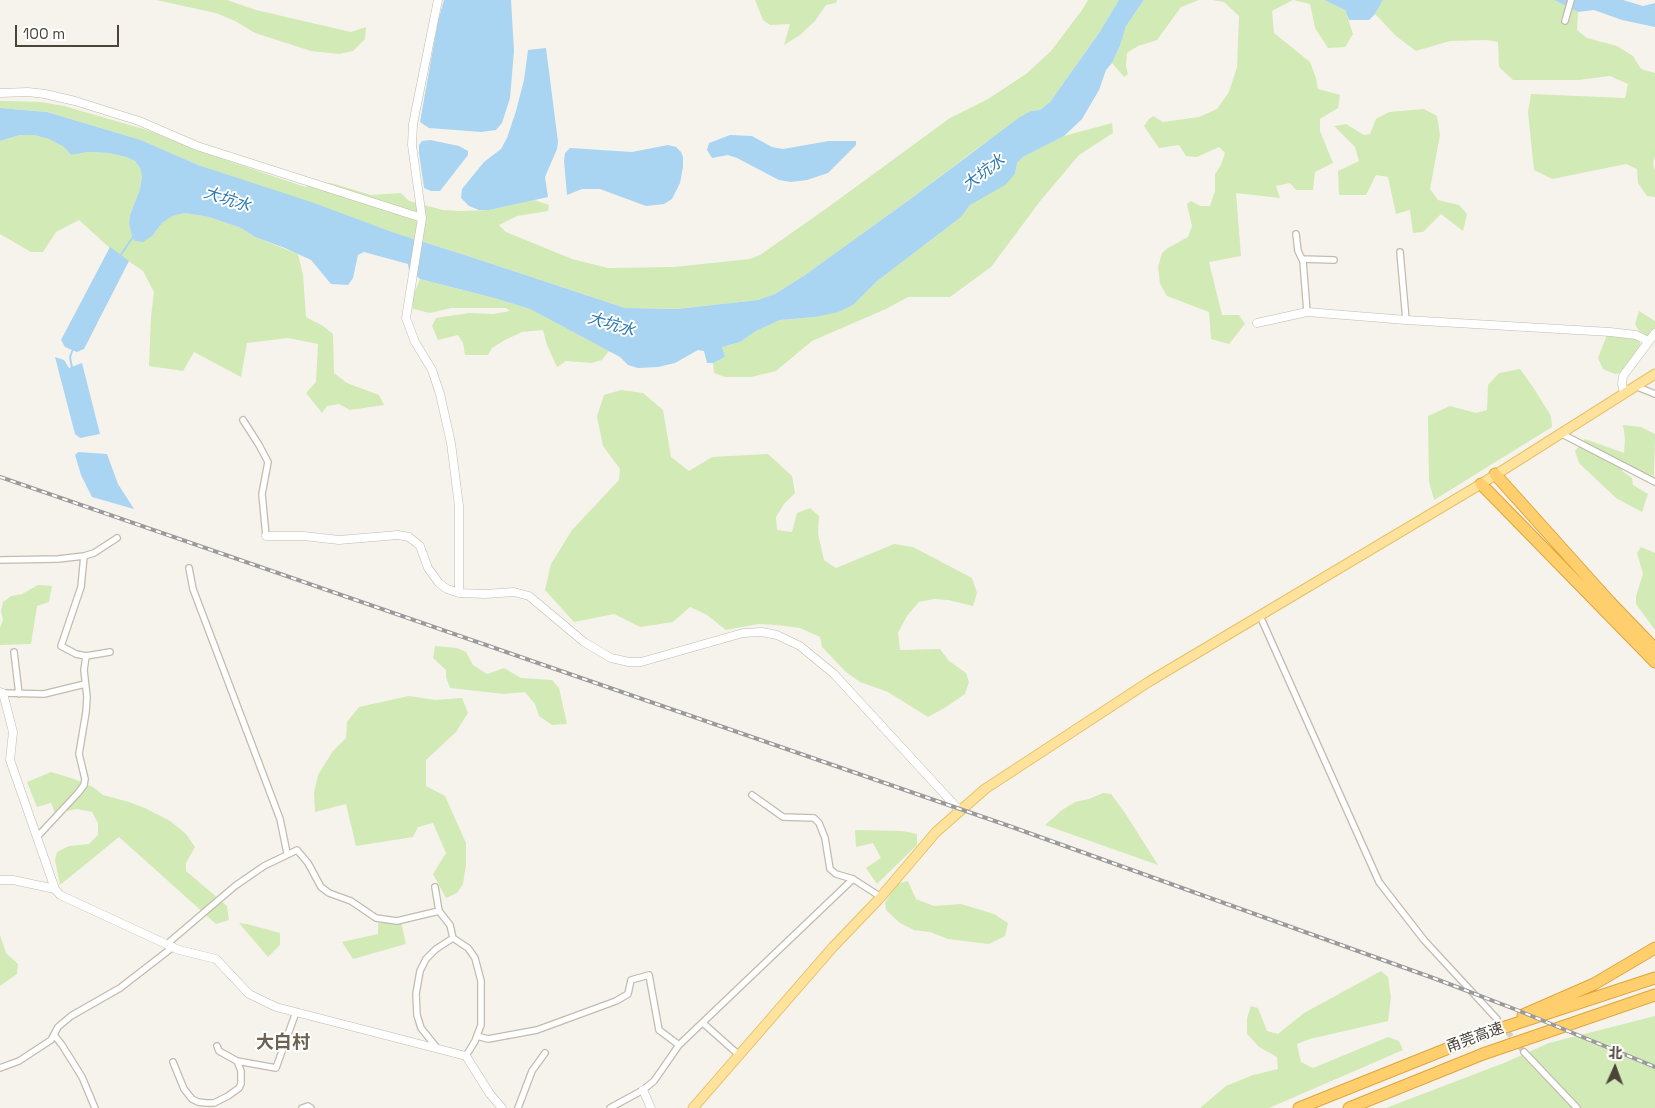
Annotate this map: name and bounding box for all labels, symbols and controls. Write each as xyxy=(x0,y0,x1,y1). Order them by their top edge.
scale bar xyxy=(18,15,121,47)
text: 100 m xyxy=(23,24,65,43)
water label: 大坑水 xyxy=(959,151,1009,195)
water label: 大坑水 xyxy=(201,183,253,217)
water label: 大坑水 xyxy=(585,309,637,341)
street label: 甬莞高速 xyxy=(1444,1019,1506,1057)
district label: 大白村 xyxy=(256,1032,310,1054)
north arrow xyxy=(1590,1043,1640,1093)
text: 北 xyxy=(1608,1044,1623,1062)

